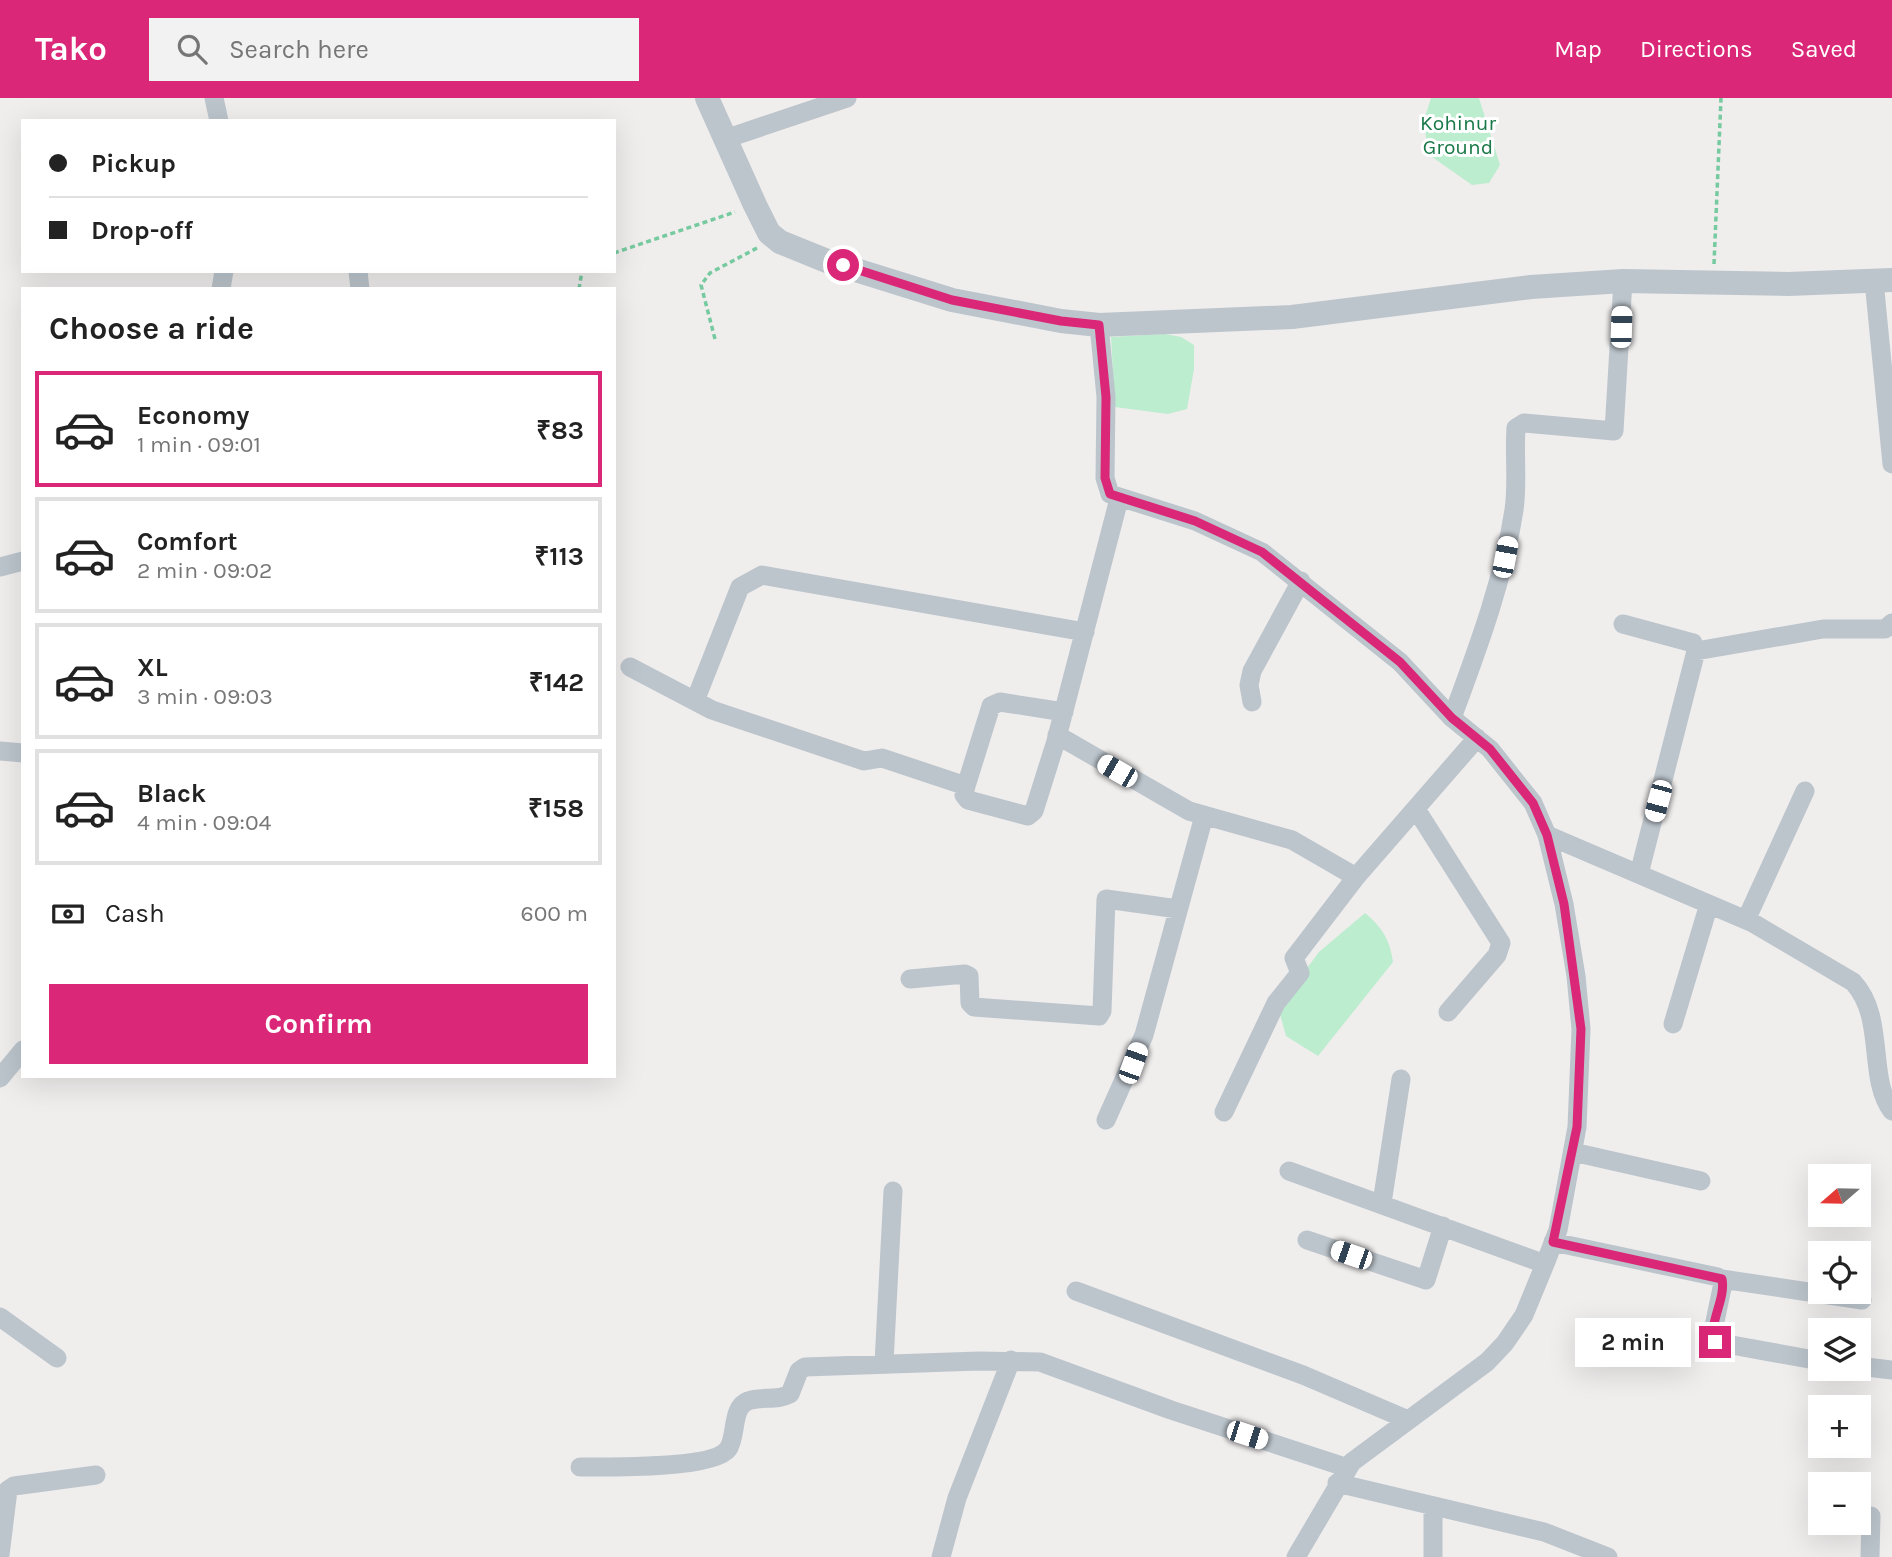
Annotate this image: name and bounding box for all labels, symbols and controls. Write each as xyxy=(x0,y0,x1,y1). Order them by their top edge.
search box xyxy=(149,18,639,81)
text: Tako xyxy=(35,30,107,68)
icon: search xyxy=(173,30,211,68)
text: Search here xyxy=(229,34,369,65)
text: Map xyxy=(1554,35,1602,63)
text: Directions xyxy=(1640,35,1753,63)
text: Saved xyxy=(1791,35,1857,63)
park label: Kohinur Ground xyxy=(1420,111,1496,159)
text: Pickup xyxy=(91,148,176,179)
text: Drop-off xyxy=(91,215,193,246)
route start xyxy=(827,249,859,281)
car xyxy=(1610,306,1633,348)
text: Choose a ride xyxy=(49,310,254,347)
icon: car xyxy=(53,398,116,461)
text: Economy xyxy=(137,400,249,431)
text: ₹83 xyxy=(536,415,584,446)
text: 1 min · 09:01 xyxy=(137,431,261,458)
icon: car xyxy=(53,524,116,587)
text: Comfort xyxy=(137,526,238,557)
car xyxy=(1491,534,1520,580)
text: ₹113 xyxy=(534,541,584,572)
text: 2 min · 09:02 xyxy=(137,557,272,584)
icon: car xyxy=(53,650,116,713)
text: XL xyxy=(137,652,168,683)
text: ₹142 xyxy=(529,667,584,698)
text: 3 min · 09:03 xyxy=(137,683,273,710)
car xyxy=(1094,751,1141,791)
icon: car xyxy=(53,776,116,839)
text: Black xyxy=(137,778,206,809)
car xyxy=(1643,778,1674,824)
text: ₹158 xyxy=(528,793,584,824)
text: 4 min · 09:04 xyxy=(137,809,271,836)
icon: cash xyxy=(49,895,87,933)
text: Cash xyxy=(105,898,165,929)
text: 600 m xyxy=(521,900,588,927)
button: Confirm xyxy=(49,984,588,1064)
car xyxy=(1116,1040,1151,1086)
north arrow xyxy=(1808,1164,1871,1227)
map controls xyxy=(1808,1164,1871,1535)
car xyxy=(1328,1238,1375,1272)
button: locate xyxy=(1808,1241,1871,1304)
callout: 2 min xyxy=(1575,1318,1690,1366)
button: layers xyxy=(1808,1318,1871,1381)
route end xyxy=(1699,1326,1731,1358)
text: 2 min xyxy=(1601,1329,1665,1356)
button: + xyxy=(1808,1395,1871,1458)
car xyxy=(1224,1419,1271,1451)
button: − xyxy=(1808,1472,1871,1535)

